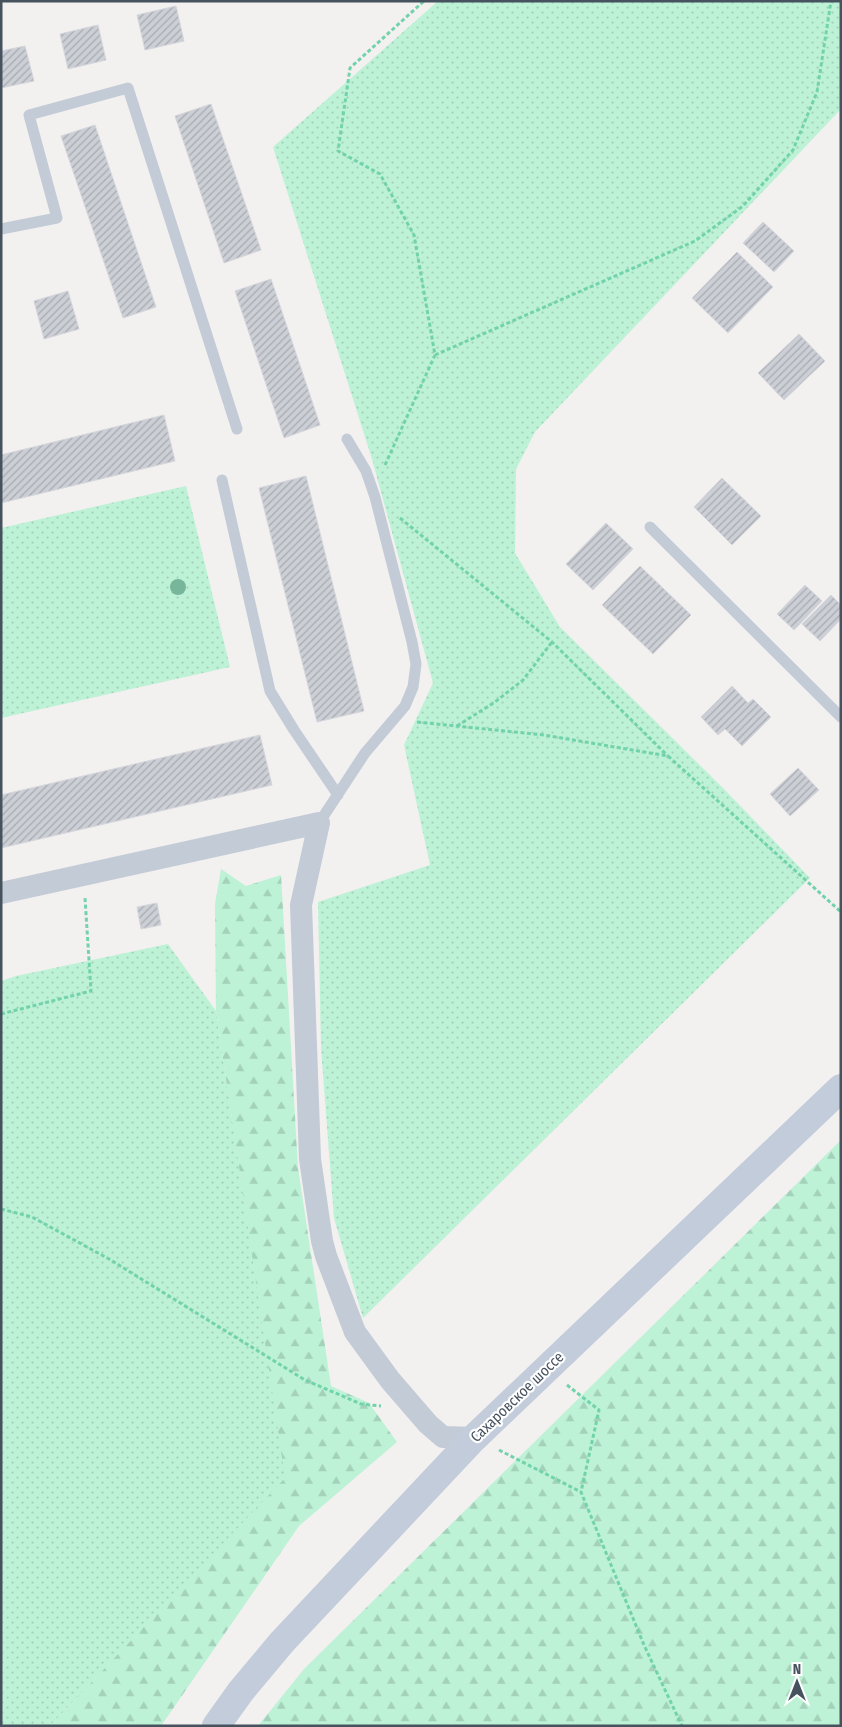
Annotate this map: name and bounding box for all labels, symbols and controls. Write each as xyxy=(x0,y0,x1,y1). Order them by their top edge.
street label: Сахаровское шоссе xyxy=(467,1348,567,1446)
north arrow xyxy=(772,1657,822,1707)
text: N xyxy=(793,1661,801,1678)

